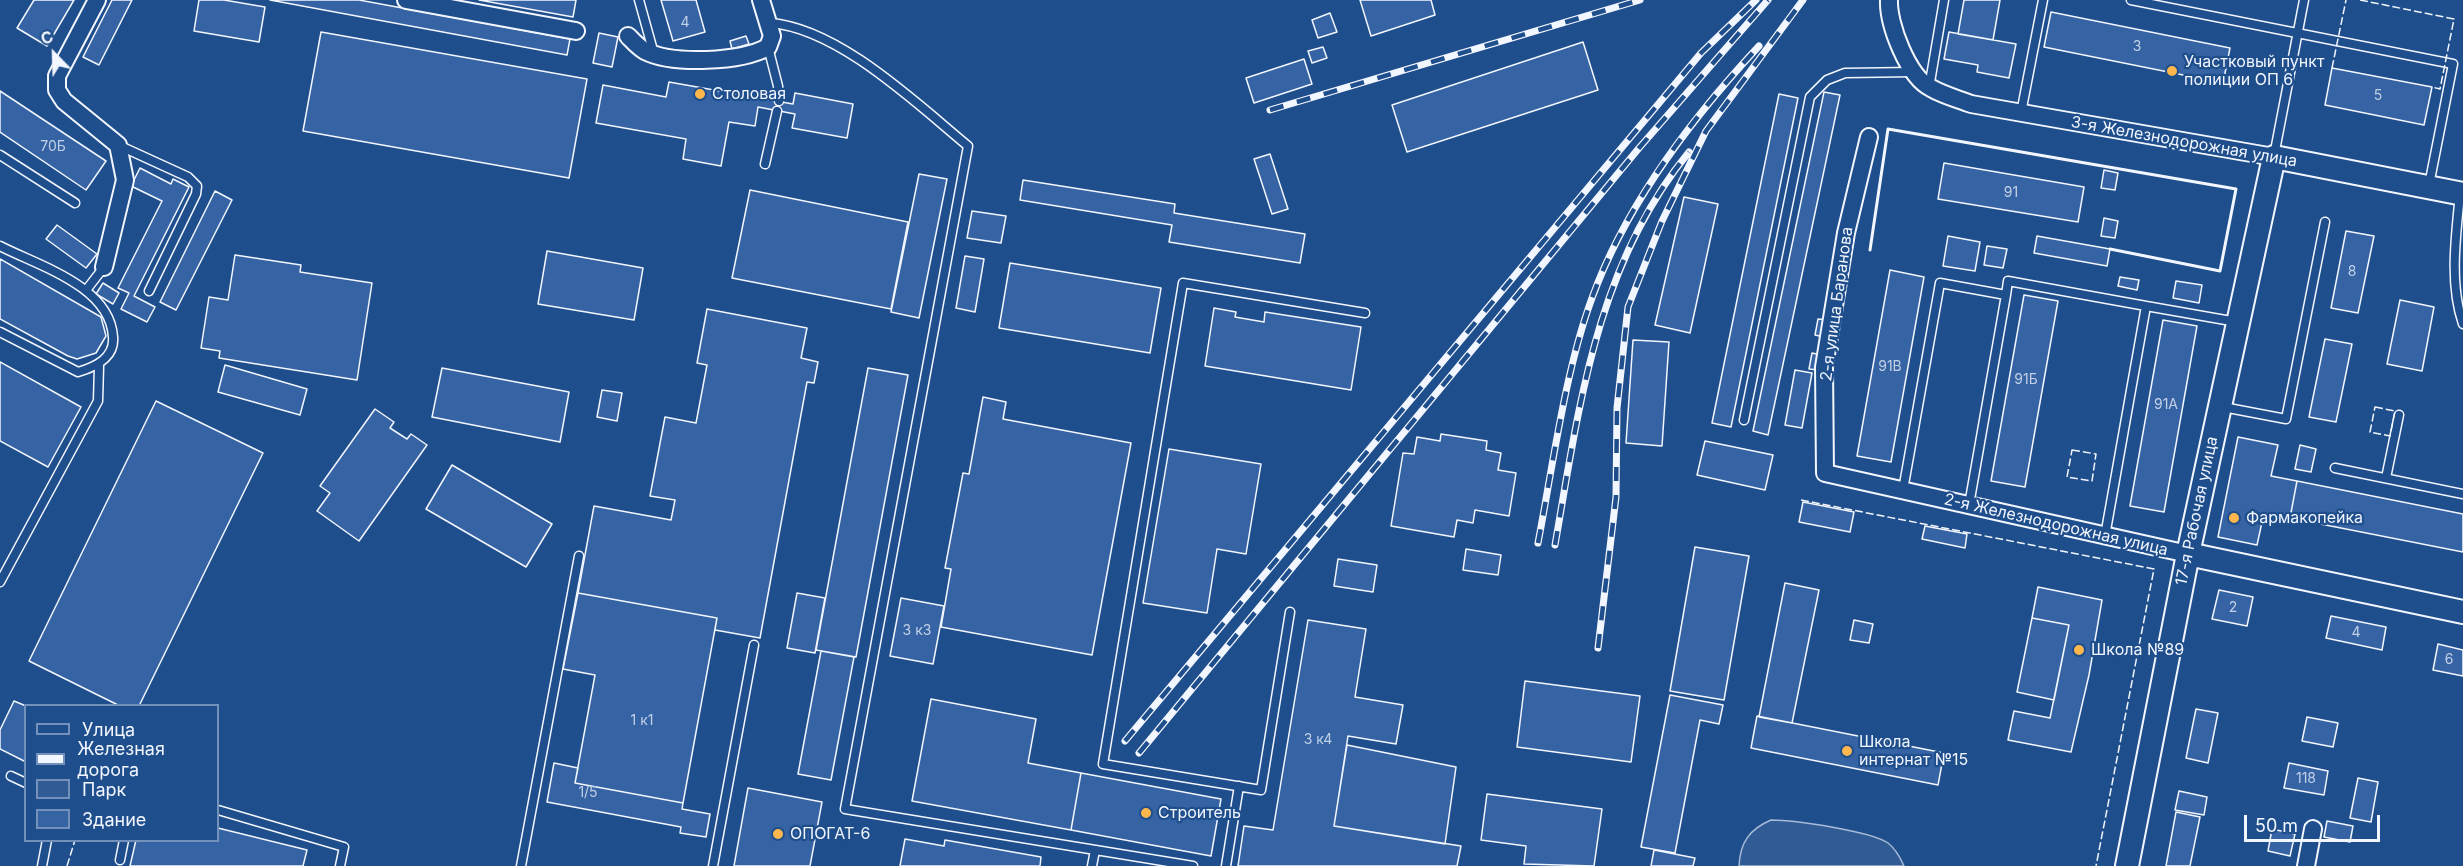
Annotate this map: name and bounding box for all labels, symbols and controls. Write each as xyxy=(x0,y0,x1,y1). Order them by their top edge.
house number: 4 xyxy=(680,15,690,31)
north arrow xyxy=(24,24,84,84)
text: С xyxy=(38,26,56,49)
house number: 3 xyxy=(2133,39,2141,55)
place label: Участковый пункт полиции ОП 6 xyxy=(2184,52,2324,90)
marker: Участковый пункт полиции ОП 6 xyxy=(2165,64,2179,78)
place label: Столовая xyxy=(712,84,786,104)
marker: Столовая xyxy=(693,87,707,101)
house number: 5 xyxy=(2374,88,2382,104)
street label: 3-я Железнодорожная улица xyxy=(2069,113,2299,171)
house number: 70Б xyxy=(40,139,66,155)
house number: 91 xyxy=(2004,185,2018,201)
street label: 2-я улица Баранова xyxy=(1817,226,1857,382)
house number: 8 xyxy=(2348,264,2356,280)
house number: 91В xyxy=(1878,359,1902,375)
house number: 91Б xyxy=(2014,372,2038,388)
house number: 91А xyxy=(2154,397,2178,413)
street label: 17-я Рабочая улица xyxy=(2172,435,2222,587)
street label: 2-я Железнодорожная улица xyxy=(1942,490,2170,560)
place label: Фармакопейка xyxy=(2246,508,2363,528)
marker: Фармакопейка xyxy=(2227,511,2241,525)
house number: 2 xyxy=(2229,600,2237,616)
house number: 3 к3 xyxy=(903,623,931,639)
house number: 4 xyxy=(2351,625,2361,641)
place label: Школа №89 xyxy=(2091,640,2184,660)
marker: Школа №89 xyxy=(2072,643,2086,657)
house number: 6 xyxy=(2445,652,2453,668)
legend xyxy=(24,704,219,842)
house number: 1 к1 xyxy=(631,713,653,729)
text: Улица xyxy=(82,719,135,740)
house number: 3 к4 xyxy=(1304,732,1332,748)
place label: Школа интернат №15 xyxy=(1859,732,1968,770)
text: Железная дорога xyxy=(77,738,165,780)
marker: Школа интернат №15 xyxy=(1840,744,1854,758)
house number: 118 xyxy=(2296,771,2316,787)
text: Парк xyxy=(82,779,126,800)
house number: 1/5 xyxy=(578,785,598,801)
place label: Строитель xyxy=(1158,803,1241,823)
scale bar xyxy=(2247,803,2384,841)
marker: Строитель xyxy=(1139,806,1153,820)
text: Здание xyxy=(82,809,146,830)
text: 50 m xyxy=(2255,815,2298,836)
place label: ОПОГАТ-6 xyxy=(790,824,870,844)
marker: ОПОГАТ-6 xyxy=(771,827,785,841)

